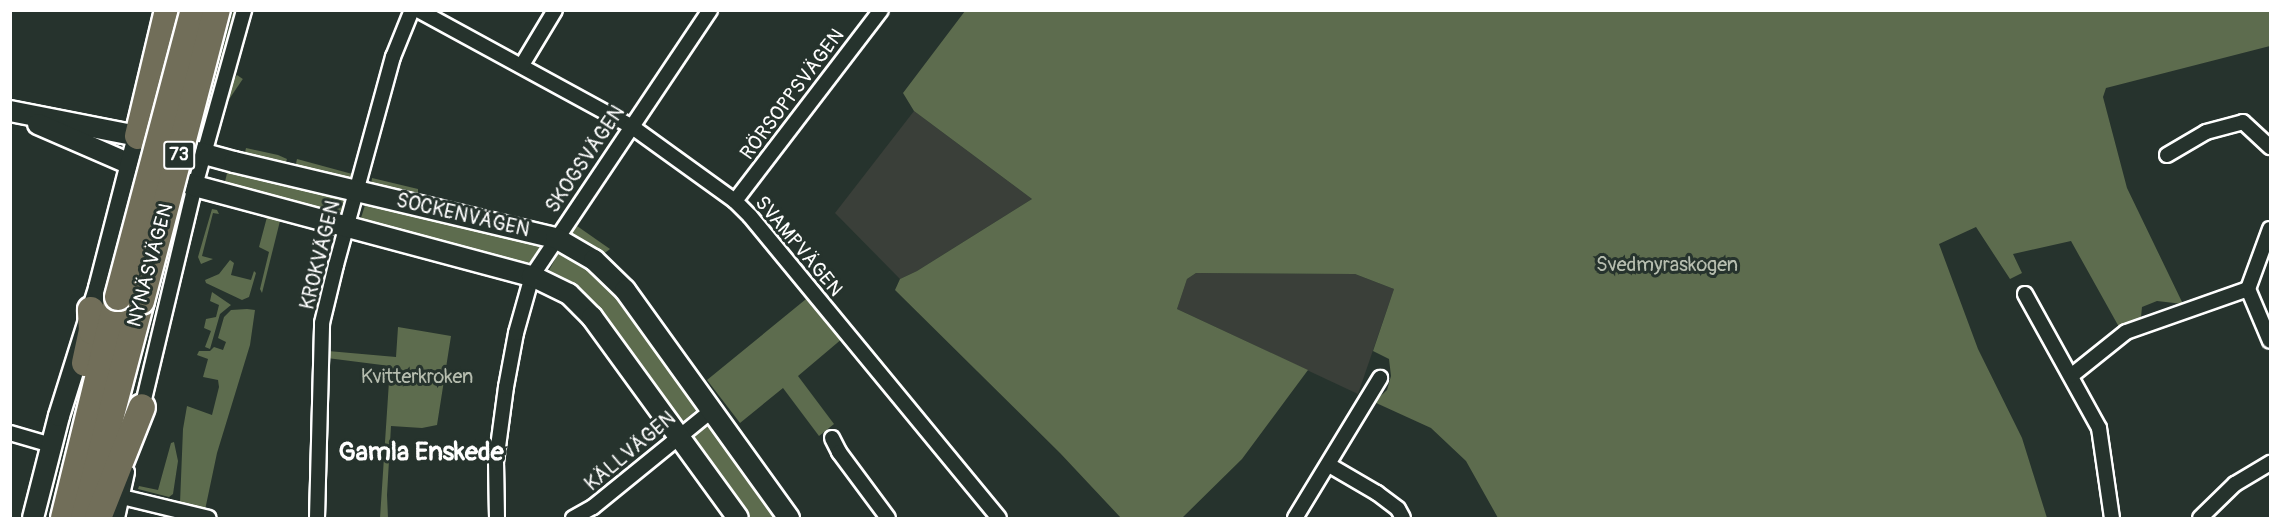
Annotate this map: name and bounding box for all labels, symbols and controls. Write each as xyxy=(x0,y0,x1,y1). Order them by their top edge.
street label: RÖRSOPPSVÄGEN xyxy=(735,24,849,164)
street label: SKOGSVÄGEN xyxy=(540,101,630,217)
road number: 73 xyxy=(162,140,195,170)
street label: SOCKENVÄGEN xyxy=(394,188,532,242)
street label: SVAMPVÄGEN xyxy=(750,191,848,301)
street label: KROKVÄGEN xyxy=(295,198,345,312)
street label: NYNÄSVÄGEN xyxy=(122,201,178,329)
park label: Svedmyraskogen xyxy=(1596,252,1738,276)
park label: Kvitterkroken xyxy=(361,364,473,388)
street label: KÄLLVÄGEN xyxy=(580,406,680,496)
district label: Gamla Enskede xyxy=(338,437,504,469)

